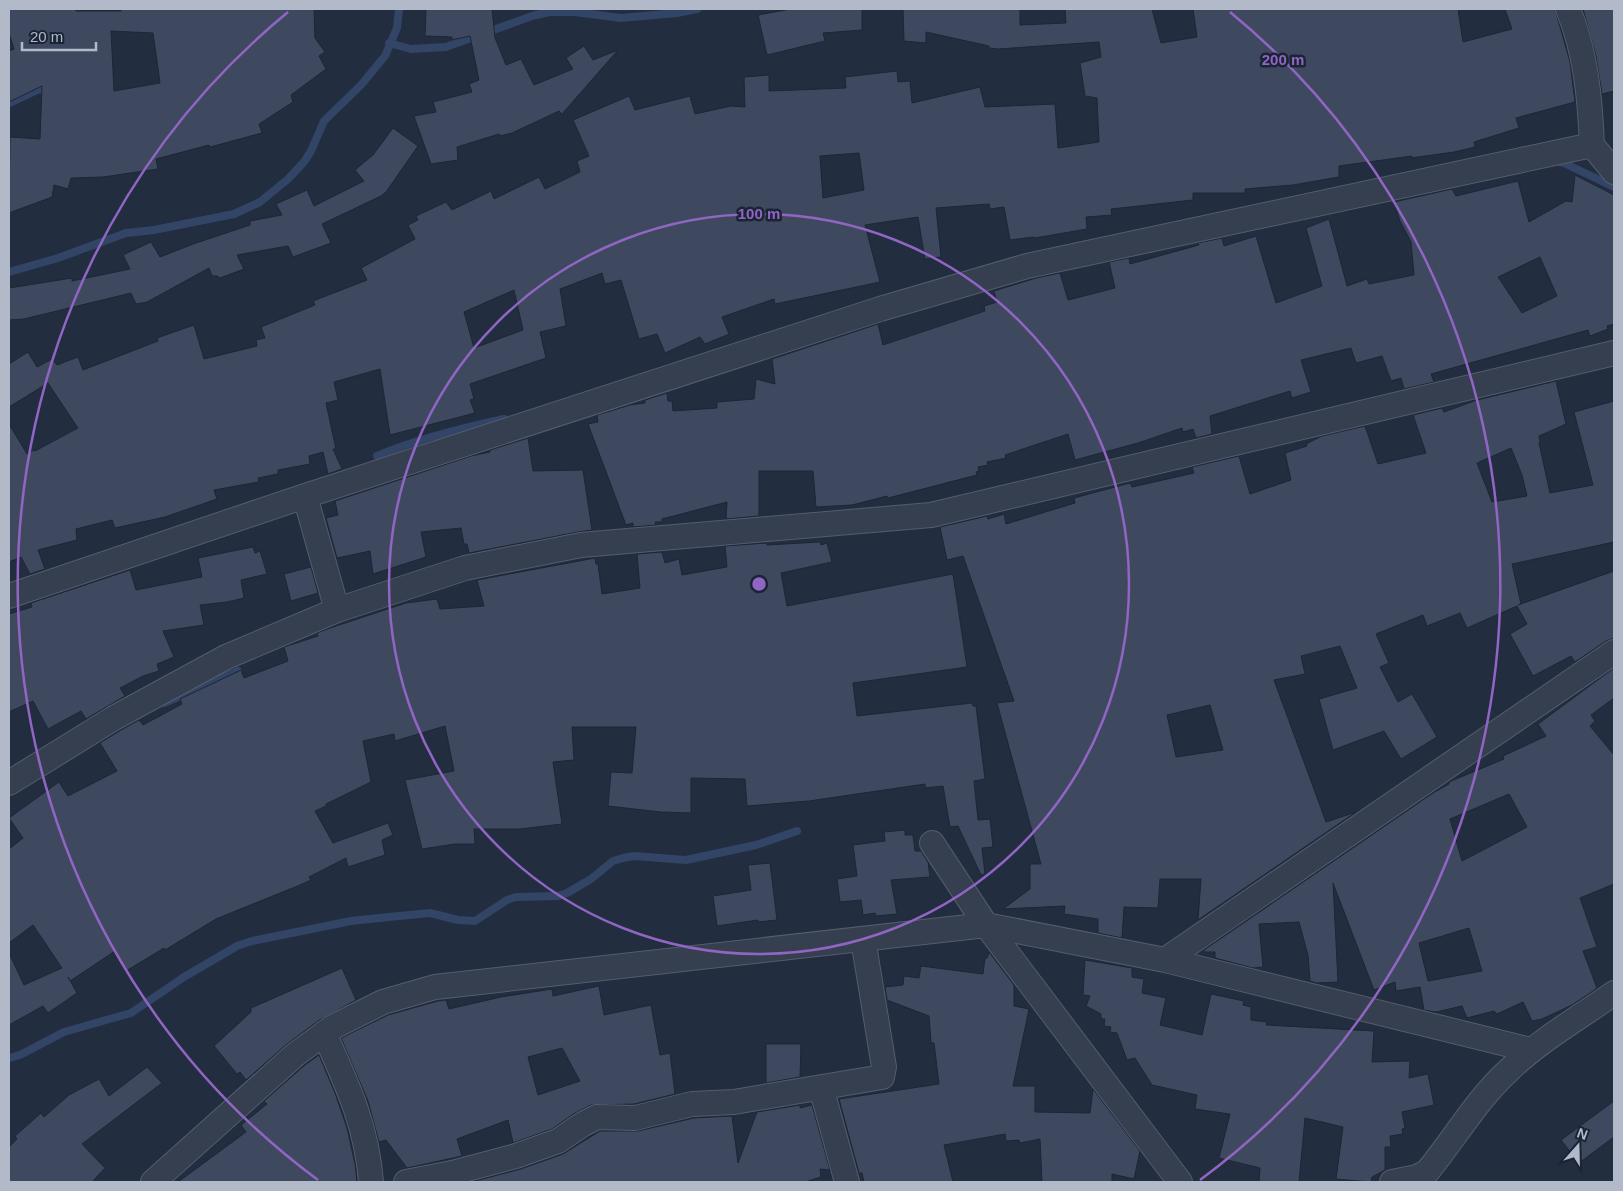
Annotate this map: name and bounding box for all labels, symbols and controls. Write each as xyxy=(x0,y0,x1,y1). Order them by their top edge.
scale bar xyxy=(22,20,96,52)
text: 20 m xyxy=(30,28,63,45)
text: 200 m xyxy=(1262,51,1304,68)
text: 100 m xyxy=(738,205,780,222)
centre of rings xyxy=(750,575,768,593)
north arrow xyxy=(1553,1121,1603,1171)
text: N xyxy=(1575,1125,1590,1143)

